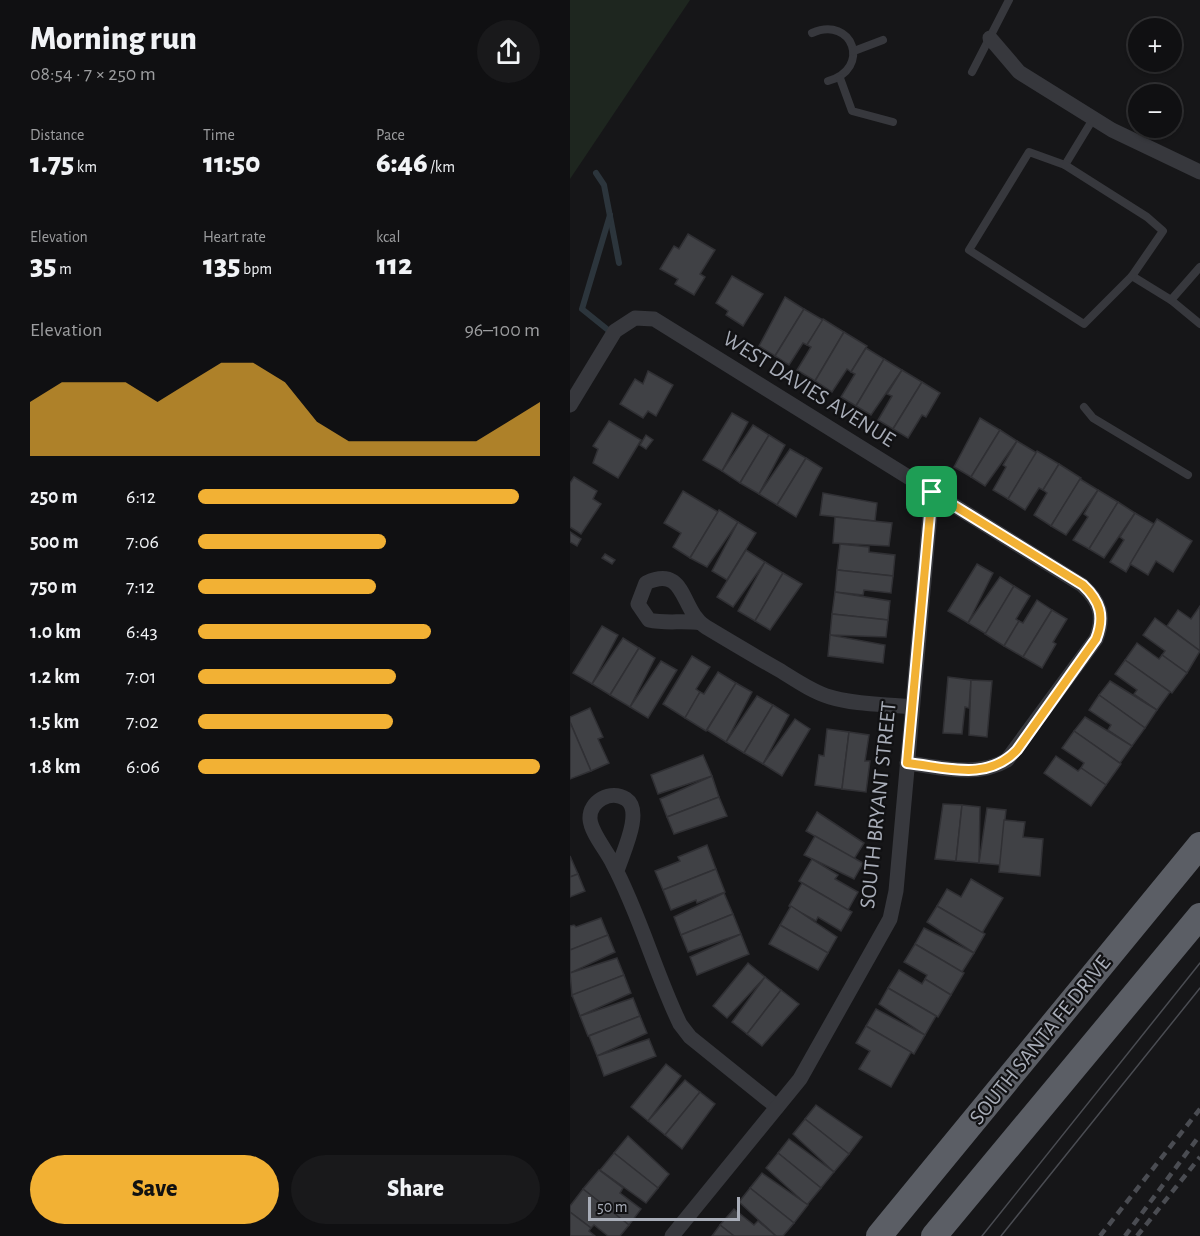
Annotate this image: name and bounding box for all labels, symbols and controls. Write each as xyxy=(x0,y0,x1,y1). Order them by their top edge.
map controls xyxy=(1128,18,1182,138)
button: + xyxy=(1128,18,1182,72)
button: share xyxy=(477,20,540,83)
text: Morning run xyxy=(30,23,197,56)
text: 08:54 · 7 × 250 m xyxy=(30,64,156,84)
button: − xyxy=(1128,84,1182,138)
text: Distance xyxy=(30,127,84,143)
text: Time xyxy=(203,127,235,143)
text: Pace xyxy=(376,127,405,143)
text: 1.75 xyxy=(30,148,74,178)
text: 11:50 xyxy=(203,148,261,178)
text: 6:46 xyxy=(376,148,428,178)
text: km xyxy=(74,159,97,175)
text: /km xyxy=(428,159,455,175)
text: Elevation xyxy=(30,229,88,245)
text: Heart rate xyxy=(203,229,266,245)
text: kcal xyxy=(376,229,400,245)
text: 35 xyxy=(30,250,56,280)
text: 135 xyxy=(203,250,240,280)
text: 112 xyxy=(376,250,412,280)
text: m xyxy=(56,261,72,277)
text: bpm xyxy=(240,261,272,277)
text: Elevation xyxy=(30,320,102,340)
text: 96–100 m xyxy=(464,320,540,340)
street label: WEST DAVIES AVENUE xyxy=(719,327,899,451)
pin xyxy=(906,466,957,517)
icon: arrive xyxy=(915,475,948,508)
text: 250 m xyxy=(30,487,78,507)
text: 6:12 xyxy=(126,487,156,507)
text: 500 m xyxy=(30,532,79,552)
text: 7:06 xyxy=(126,532,159,552)
text: 750 m xyxy=(30,577,77,597)
text: 7:12 xyxy=(126,577,155,597)
text: 1.0 km xyxy=(30,622,81,642)
text: 6:43 xyxy=(126,622,158,642)
text: 1.2 km xyxy=(30,667,80,687)
text: 7:01 xyxy=(126,667,156,687)
street label: SOUTH BRYANT STREET xyxy=(856,700,900,910)
text: 1.5 km xyxy=(30,712,79,732)
text: 7:02 xyxy=(126,712,159,732)
text: 1.8 km xyxy=(30,757,81,777)
text: 6:06 xyxy=(126,757,160,777)
street label: SOUTH SANTA FE DRIVE xyxy=(965,951,1115,1129)
button: Save xyxy=(30,1155,279,1224)
button: Share xyxy=(291,1155,540,1224)
scale bar xyxy=(588,1194,740,1222)
text: 50 m xyxy=(597,1199,628,1215)

